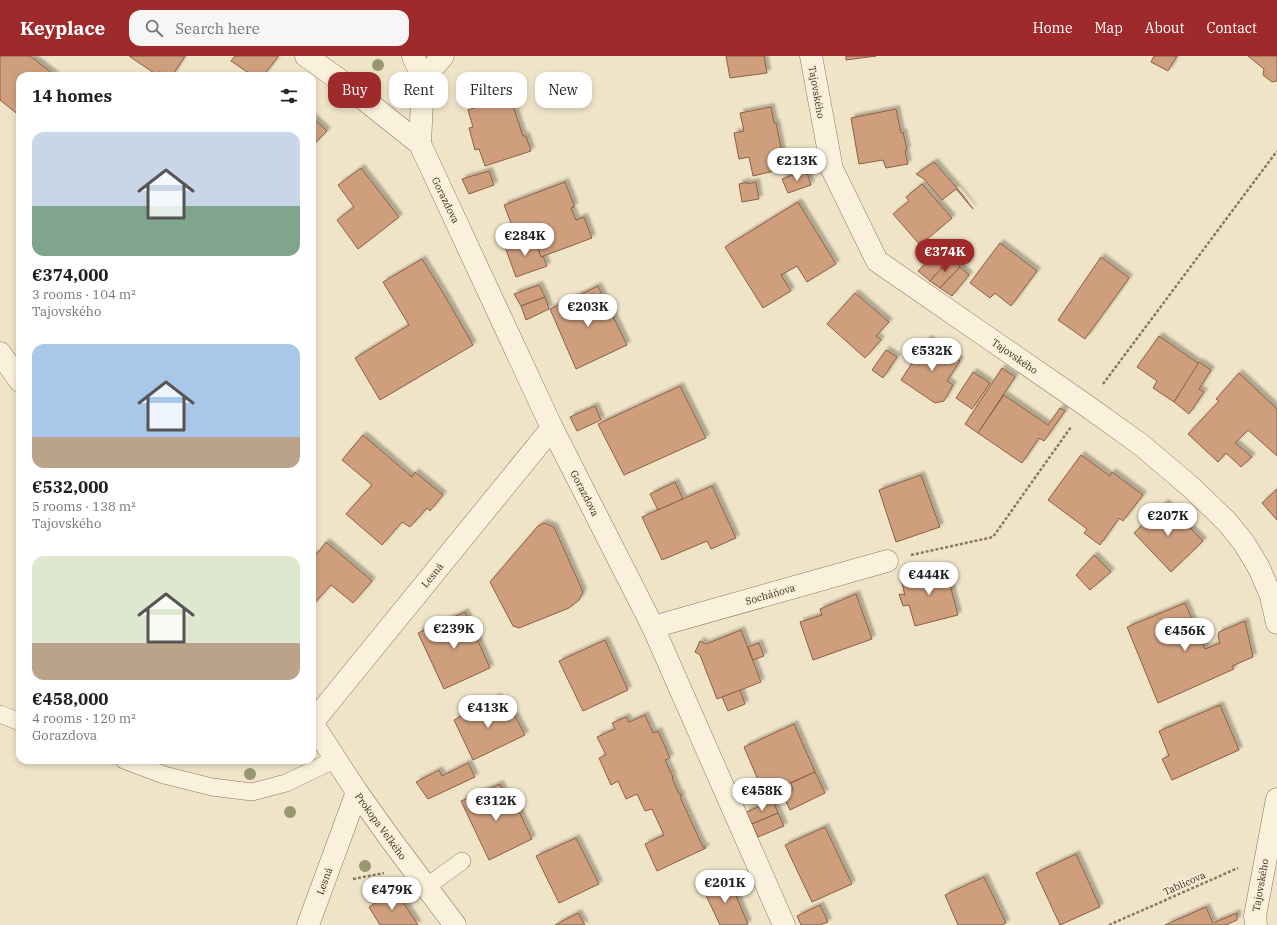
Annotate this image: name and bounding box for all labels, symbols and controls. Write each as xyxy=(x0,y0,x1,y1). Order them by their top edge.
search box xyxy=(129,10,409,46)
text: Keyplace xyxy=(20,16,105,40)
icon: search xyxy=(143,17,165,39)
text: Search here xyxy=(175,19,260,38)
text: Home xyxy=(1033,19,1072,37)
text: Map xyxy=(1094,19,1123,37)
text: About xyxy=(1145,19,1184,37)
text: Contact xyxy=(1206,19,1257,37)
street label: Tajovského xyxy=(805,65,828,120)
chip: Buy xyxy=(328,72,381,108)
chip: Rent xyxy=(389,72,448,108)
chip: Filters xyxy=(456,72,527,108)
chip: New xyxy=(535,72,592,108)
text: 14 homes xyxy=(32,85,112,107)
icon: filters xyxy=(278,85,300,107)
pin: €213K xyxy=(769,148,825,182)
text: €213K xyxy=(776,152,818,169)
icon: home xyxy=(130,158,202,230)
street label: Gorazdova xyxy=(429,175,463,226)
pin: €284K xyxy=(497,223,553,257)
text: €284K xyxy=(504,227,546,244)
pin: €374K xyxy=(917,239,973,273)
text: €374K xyxy=(924,243,966,260)
text: €374,000 xyxy=(32,264,109,286)
text: 3 rooms · 104 m² xyxy=(32,286,136,303)
pin: €203K xyxy=(560,294,616,328)
text: €203K xyxy=(567,298,609,315)
text: Tajovského xyxy=(32,303,101,320)
street label: Tajovského xyxy=(989,336,1041,377)
pin: €532K xyxy=(904,338,960,372)
text: €532K xyxy=(911,342,953,359)
icon: home xyxy=(130,370,202,442)
street label: Gorazdova xyxy=(567,468,602,519)
text: €532,000 xyxy=(32,476,109,498)
text: 5 rooms · 138 m² xyxy=(32,498,136,515)
pin: €207K xyxy=(1140,503,1196,537)
text: €207K xyxy=(1147,507,1189,524)
text: Tajovského xyxy=(32,515,101,532)
street label: Lesná xyxy=(419,560,447,590)
pin: €444K xyxy=(901,562,957,596)
text: €444K xyxy=(908,566,950,583)
street label: Socháňova xyxy=(744,581,797,608)
icon: home xyxy=(130,582,202,654)
pin: €239K xyxy=(426,616,482,650)
pin: €456K xyxy=(1157,618,1213,652)
text: €239K xyxy=(433,620,475,637)
text: €456K xyxy=(1164,622,1206,639)
text: €458,000 xyxy=(32,688,109,710)
pin: €413K xyxy=(460,695,516,729)
text: €413K xyxy=(467,699,509,716)
text: 4 rooms · 120 m² xyxy=(32,710,136,727)
text: Gorazdova xyxy=(32,727,97,744)
pin: €458K xyxy=(734,778,790,812)
text: €458K xyxy=(741,782,783,799)
pin: €312K xyxy=(468,788,524,822)
street label: Prokopa Veľkého xyxy=(352,790,409,863)
text: €312K xyxy=(475,792,517,809)
street label: Tajovského xyxy=(1249,857,1272,912)
street label: Lesná xyxy=(314,865,336,897)
street label: Tablicova xyxy=(1161,868,1208,899)
pin: €201K xyxy=(697,870,753,904)
text: €201K xyxy=(704,874,746,891)
pin: €479K xyxy=(364,877,420,911)
text: €479K xyxy=(371,881,413,898)

